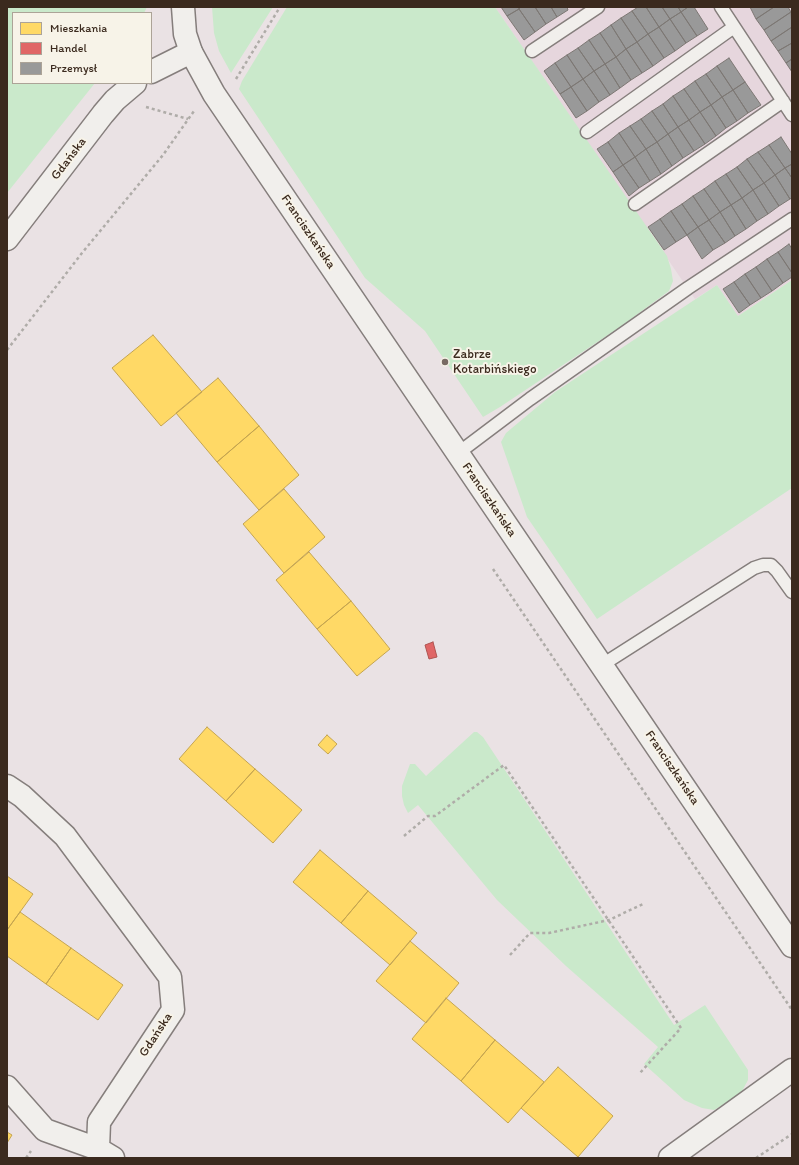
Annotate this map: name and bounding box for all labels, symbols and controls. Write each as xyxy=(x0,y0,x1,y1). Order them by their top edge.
legend xyxy=(12,12,152,84)
text: Mieszkania xyxy=(50,21,107,35)
text: Handel xyxy=(50,41,87,55)
text: Przemysł xyxy=(50,61,97,75)
street label: Gdańska xyxy=(48,135,90,183)
street label: Franciszkańska xyxy=(277,192,339,272)
place label: Zabrze Kotarbińskiego xyxy=(453,347,537,378)
marker: Zabrze Kotarbińskiego xyxy=(440,357,450,367)
street label: Franciszkańska xyxy=(458,460,520,540)
street label: Franciszkańska xyxy=(641,728,703,808)
street label: Gdańska xyxy=(136,1010,176,1060)

